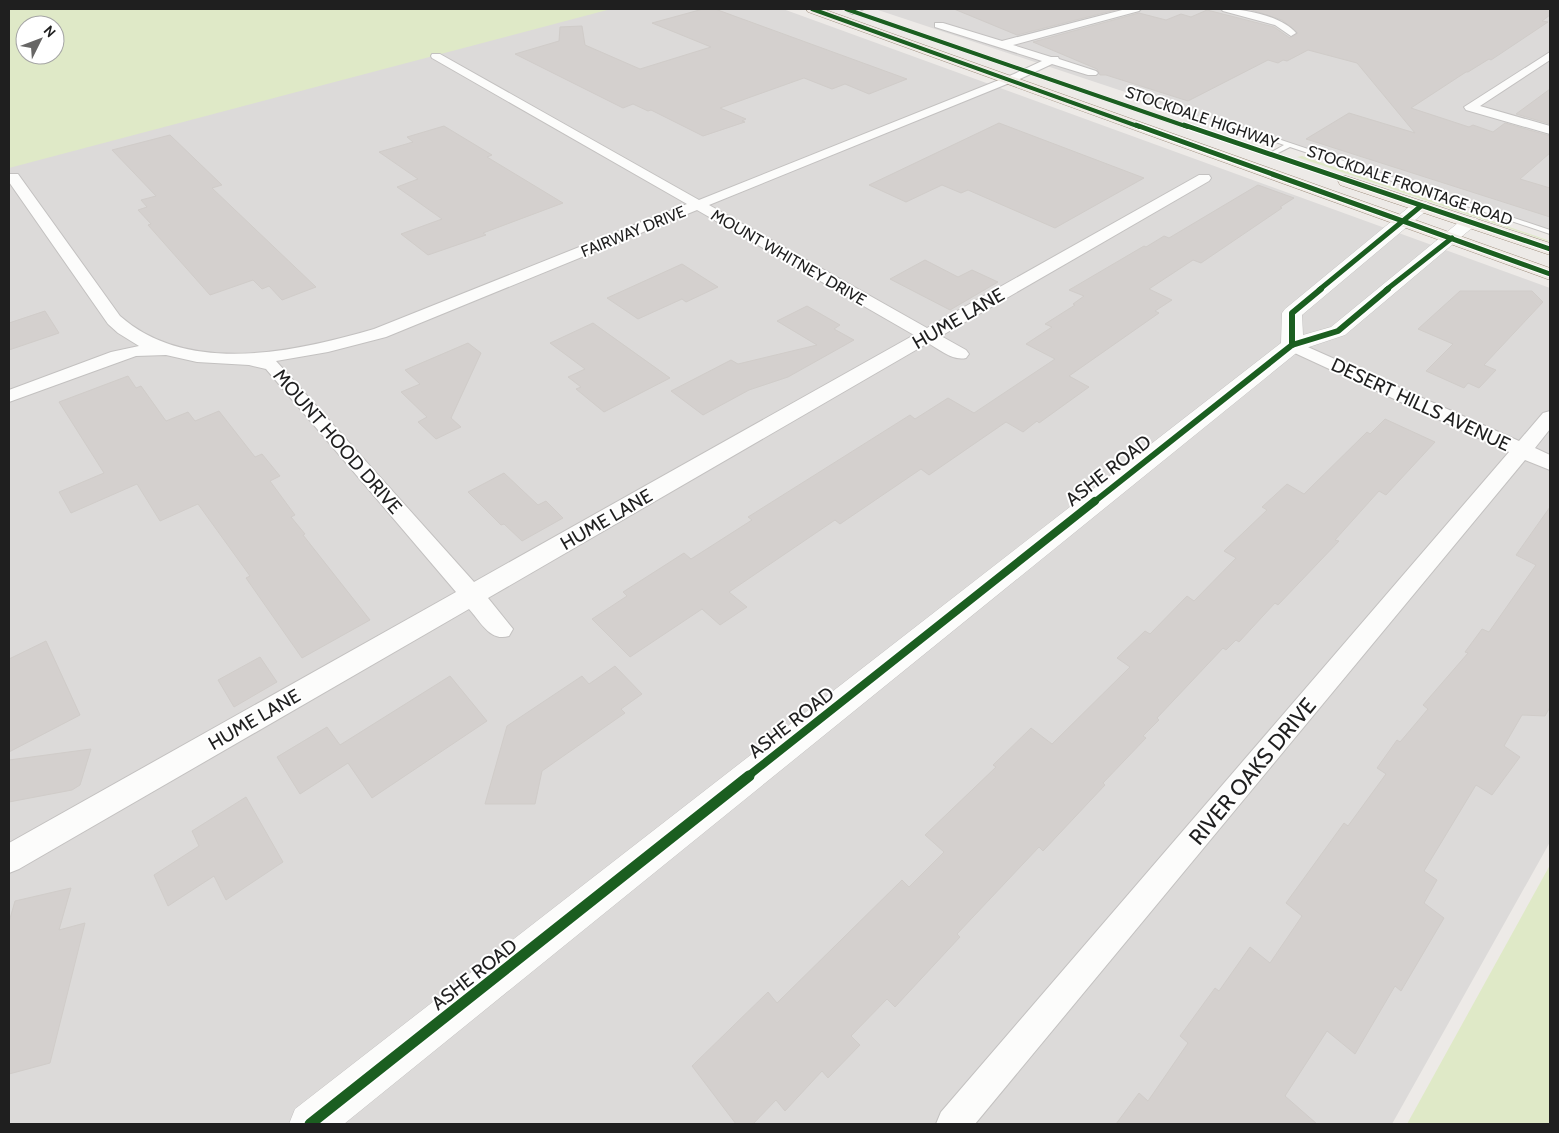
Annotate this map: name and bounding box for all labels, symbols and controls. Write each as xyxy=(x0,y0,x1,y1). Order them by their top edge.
north arrow xyxy=(15,15,65,65)
text: N xyxy=(40,22,60,41)
street label: STOCKDALE HIGHWAY xyxy=(1123,82,1282,153)
street label: STOCKDALE FRONTAGE ROAD xyxy=(1305,141,1515,230)
street label: FAIRWAY DRIVE xyxy=(578,202,688,261)
street label: MOUNT WHITNEY DRIVE xyxy=(708,205,870,310)
street label: HUME LANE xyxy=(908,283,1008,354)
street label: DESERT HILLS AVENUE xyxy=(1328,353,1514,456)
street label: MOUNT HOOD DRIVE xyxy=(268,364,407,518)
street label: ASHE ROAD xyxy=(1061,430,1156,511)
street label: HUME LANE xyxy=(556,484,656,555)
street label: ASHE ROAD xyxy=(744,682,839,763)
street label: HUME LANE xyxy=(204,684,304,755)
street label: RIVER OAKS DRIVE xyxy=(1183,692,1322,850)
street label: ASHE ROAD xyxy=(427,934,522,1015)

